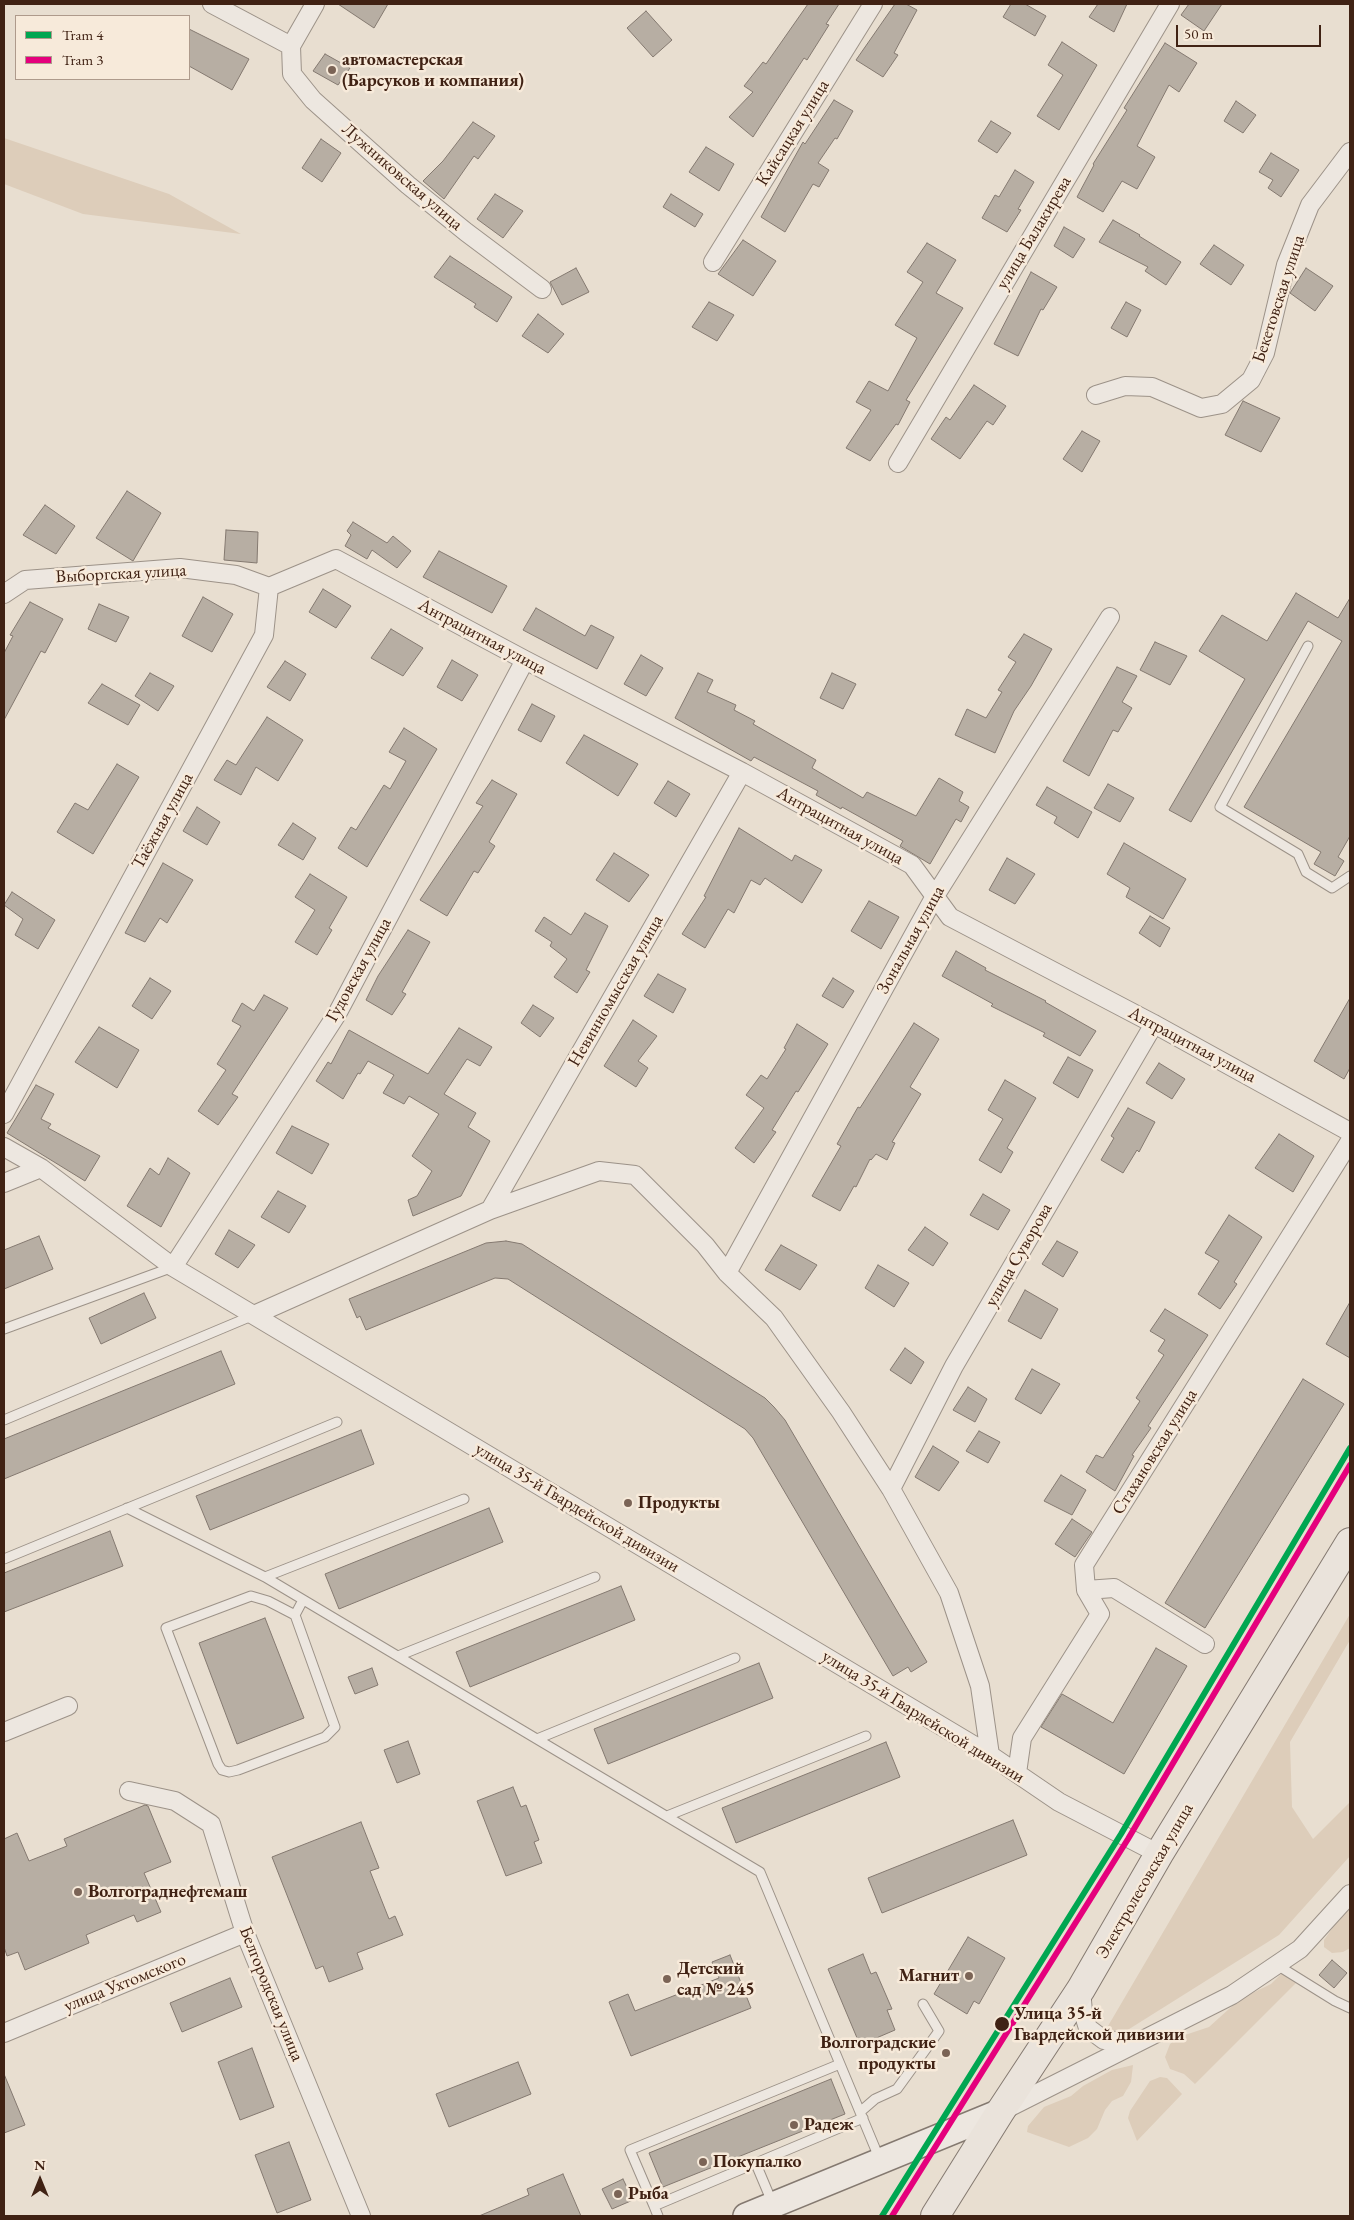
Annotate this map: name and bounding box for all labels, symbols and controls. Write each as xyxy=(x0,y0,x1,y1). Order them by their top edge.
legend xyxy=(15,15,190,80)
scale bar xyxy=(1179,15,1324,47)
text: 50 m xyxy=(1184,24,1213,43)
text: Tram 4 xyxy=(62,25,103,44)
place label: автомастерская (Барсуков и компания) xyxy=(342,49,524,92)
text: Tram 3 xyxy=(62,50,103,69)
marker: автомастерская (Барсуков и компания) xyxy=(326,64,338,76)
street label: Кайсацкая улица xyxy=(752,76,834,190)
street label: Лужниковская улица xyxy=(337,119,467,235)
street label: улица Балакирева xyxy=(992,172,1076,294)
street label: Бекетовская улица xyxy=(1248,232,1310,366)
street label: Выборгская улица xyxy=(55,560,187,588)
street label: Антрацитная улица xyxy=(414,594,550,680)
street label: Таёжная улица xyxy=(128,769,198,873)
street label: Антрацитная улица xyxy=(773,782,907,870)
street label: Зональная улица xyxy=(872,882,950,998)
street label: Невинномысская улица xyxy=(564,911,668,1071)
street label: Гудовская улица xyxy=(321,914,397,1026)
street label: Антрацитная улица xyxy=(1124,1002,1260,1088)
street label: улица Суворова xyxy=(981,1199,1057,1311)
street label: Стахановская улица xyxy=(1108,1385,1202,1519)
street label: улица 35-й Гвардейской дивизии xyxy=(471,1438,683,1578)
place label: Продукты xyxy=(638,1492,720,1514)
marker: Продукты xyxy=(622,1497,634,1509)
street label: улица 35-й Гвардейской дивизии xyxy=(818,1646,1028,1788)
street label: Электролесовская улица xyxy=(1092,1799,1198,1963)
place label: Волгограднефтемаш xyxy=(88,1881,247,1903)
marker: Волгограднефтемаш xyxy=(72,1886,84,1898)
street label: Белгородская улица xyxy=(234,1923,308,2065)
street label: улица Ухтомского xyxy=(61,1949,189,2017)
place label: Детский сад № 245 xyxy=(677,1958,755,2000)
place label: Магнит xyxy=(899,1965,959,1987)
marker: Магнит xyxy=(963,1970,975,1982)
marker: Детский сад № 245 xyxy=(661,1973,673,1985)
place label: Улица 35-й Гвардейской дивизии xyxy=(1014,2003,1185,2046)
marker: Улица 35-й Гвардейской дивизии xyxy=(993,2015,1011,2033)
place label: Волгоградские продукты xyxy=(820,2032,936,2074)
marker: Волгоградские продукты xyxy=(940,2047,952,2059)
place label: Радеж xyxy=(804,2114,854,2136)
marker: Радеж xyxy=(788,2119,800,2131)
place label: Покупалко xyxy=(713,2151,802,2173)
north arrow xyxy=(15,2155,65,2205)
text: N xyxy=(34,2156,46,2174)
marker: Покупалко xyxy=(697,2156,709,2168)
place label: Рыба xyxy=(628,2183,669,2205)
marker: Рыба xyxy=(612,2188,624,2200)

